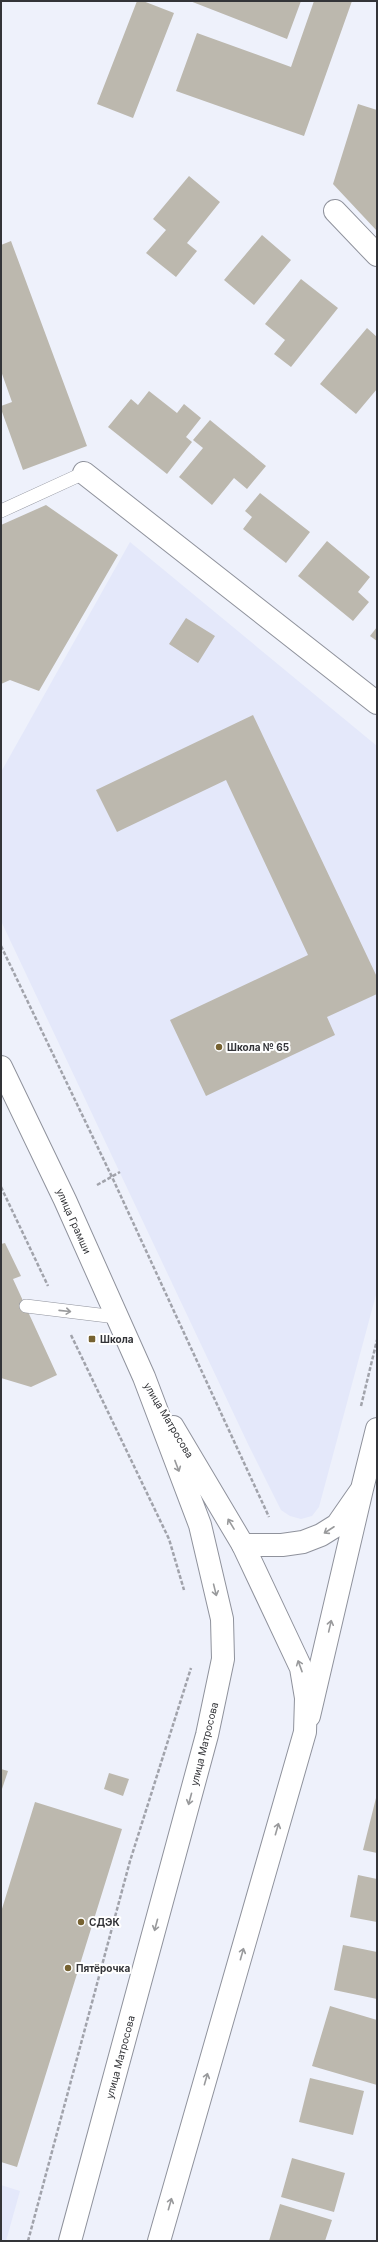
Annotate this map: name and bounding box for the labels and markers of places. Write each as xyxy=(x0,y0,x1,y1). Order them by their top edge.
place label: Школа № 65 xyxy=(227,1041,289,1053)
marker: Школа № 65 xyxy=(214,1042,224,1052)
place label: Школа xyxy=(100,1333,134,1345)
marker: Школа xyxy=(87,1334,97,1344)
place label: СДЭК xyxy=(89,1916,120,1928)
marker: СДЭК xyxy=(76,1917,86,1927)
place label: Пятёрочка xyxy=(76,1962,130,1974)
marker: Пятёрочка xyxy=(63,1963,73,1973)

